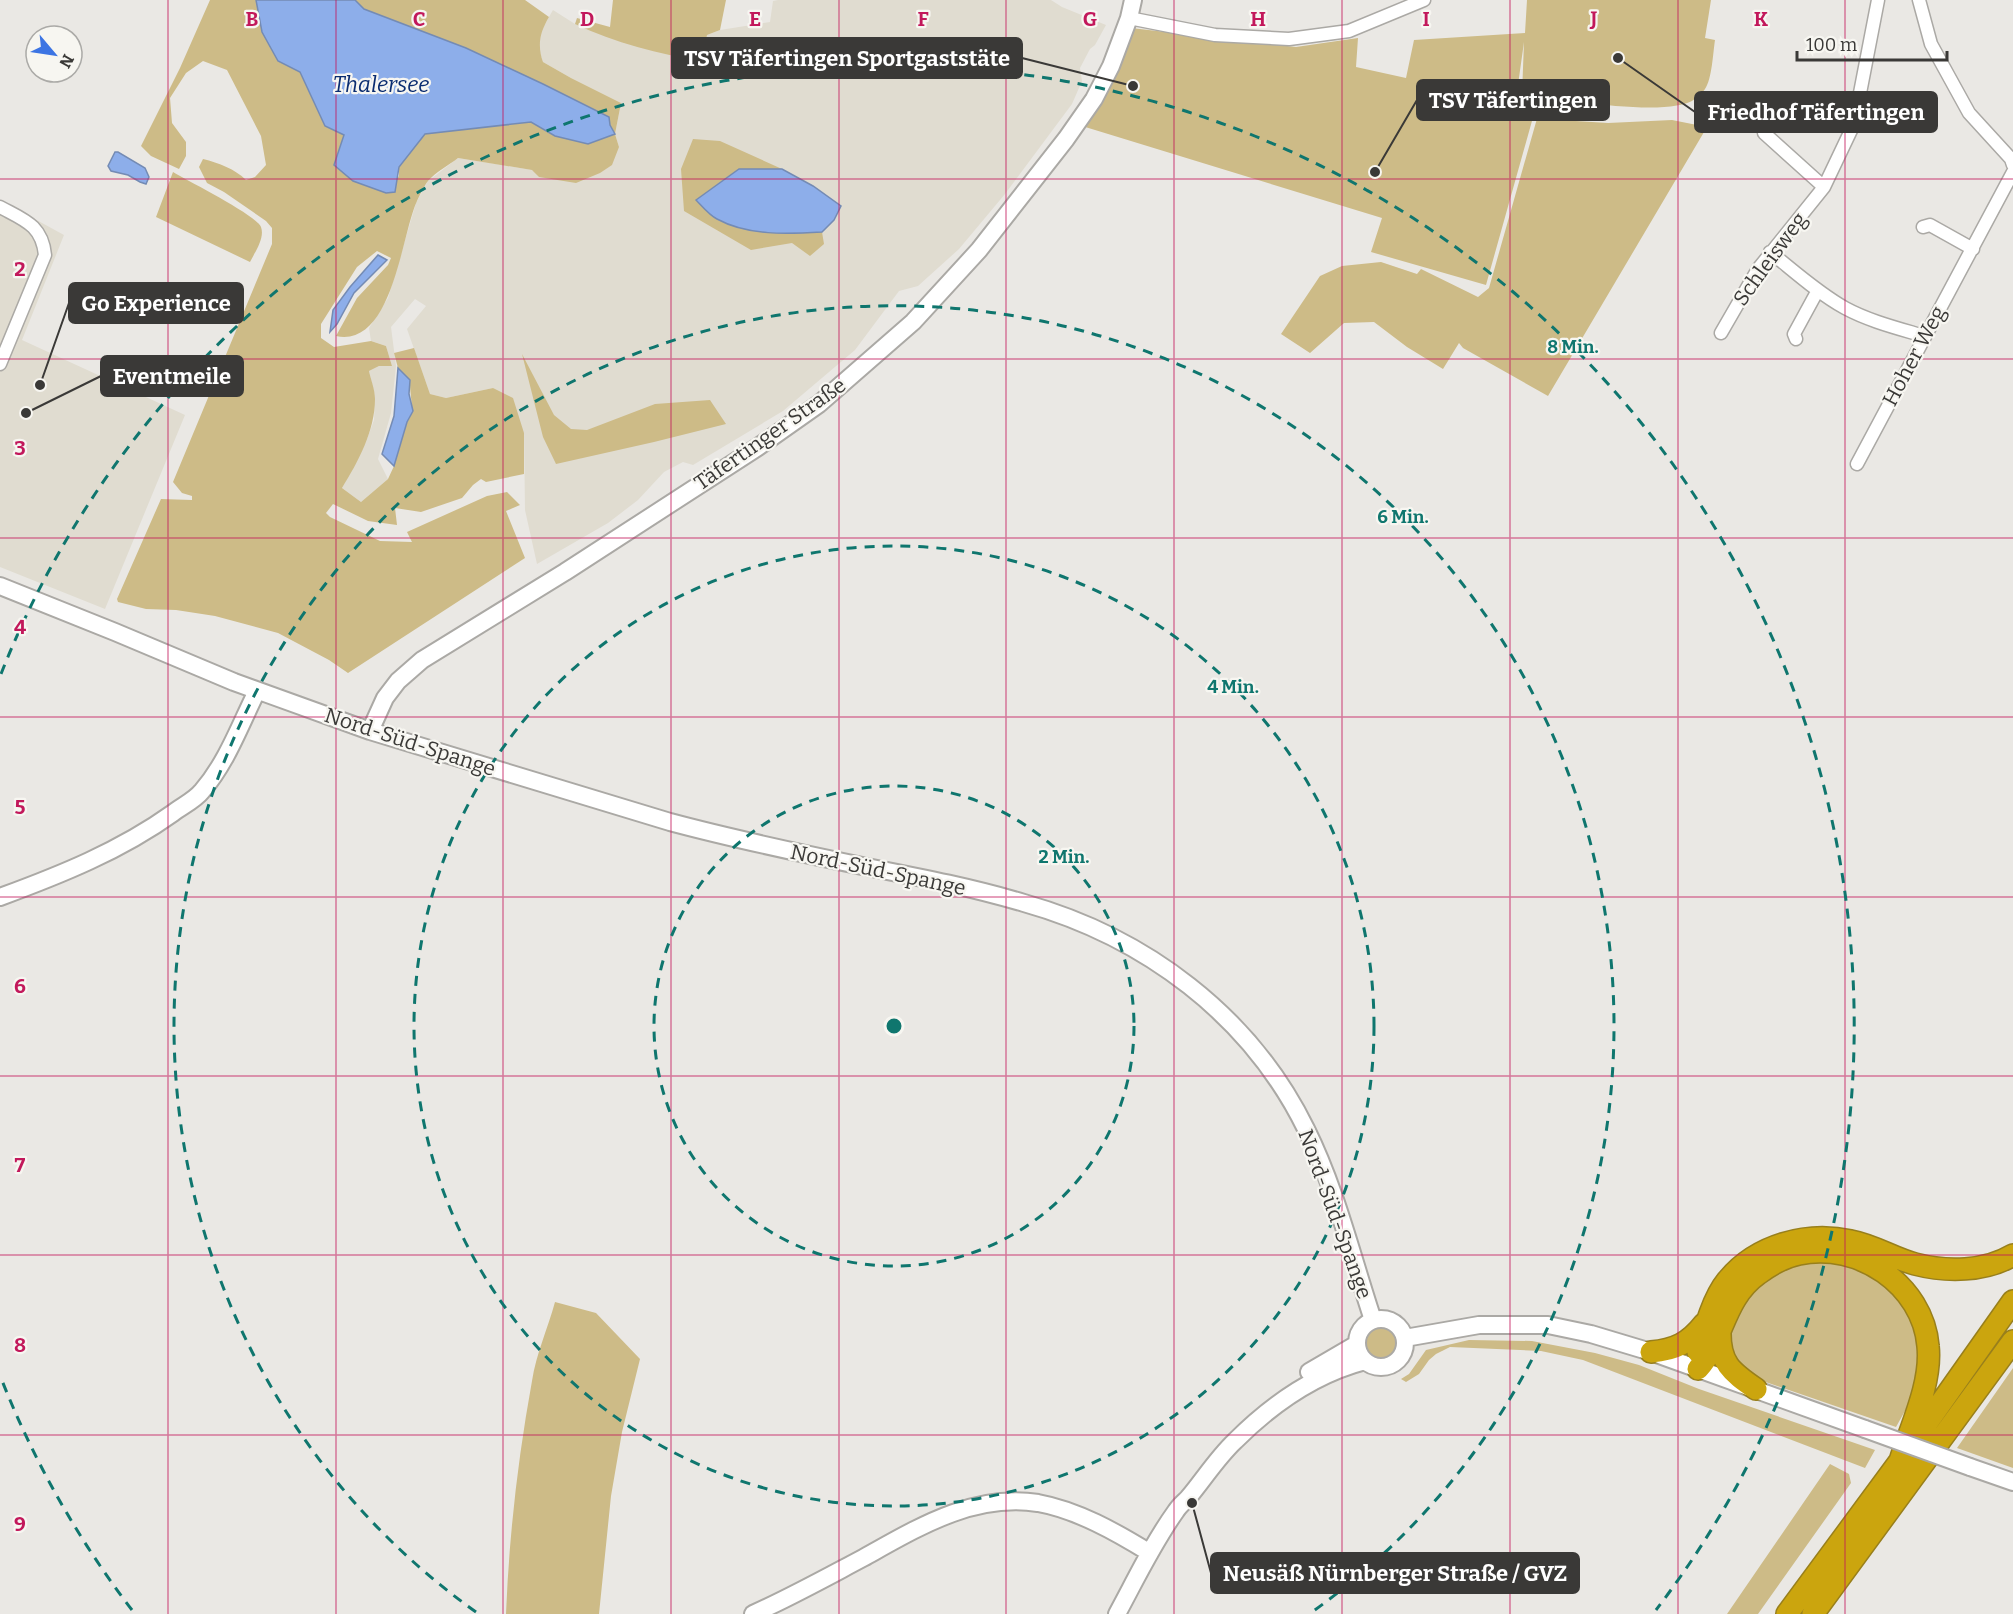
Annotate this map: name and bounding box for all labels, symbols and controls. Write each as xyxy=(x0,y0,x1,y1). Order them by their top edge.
text: B xyxy=(246,7,259,31)
text: C xyxy=(413,7,425,31)
text: D xyxy=(580,7,594,31)
text: E xyxy=(749,7,761,31)
text: F xyxy=(917,7,929,31)
text: G xyxy=(1083,7,1097,31)
text: H xyxy=(1250,7,1266,31)
text: I xyxy=(1422,7,1430,31)
text: J xyxy=(1590,7,1598,31)
text: K xyxy=(1754,7,1769,31)
north arrow xyxy=(24,24,84,84)
scale bar xyxy=(1797,24,1947,62)
text: 100 m xyxy=(1806,34,1857,56)
callout: TSV Täfertingen Sportgaststäte xyxy=(672,38,1022,78)
text: TSV Täfertingen Sportgaststäte xyxy=(684,45,1010,72)
text: N xyxy=(55,51,78,71)
water label: Thalersee xyxy=(333,71,429,98)
callout: TSV Täfertingen xyxy=(1417,80,1609,120)
text: TSV Täfertingen xyxy=(1429,87,1597,114)
callout: Friedhof Täfertingen xyxy=(1695,92,1937,132)
text: Friedhof Täfertingen xyxy=(1707,99,1925,126)
street label: Schleisweg xyxy=(1727,207,1813,311)
text: 2 xyxy=(14,257,26,281)
callout: Go Experience xyxy=(69,283,243,323)
text: Go Experience xyxy=(81,290,231,317)
street label: Hoher Weg xyxy=(1877,301,1951,411)
text: 8 Min. xyxy=(1547,336,1599,358)
callout: Eventmeile xyxy=(101,356,243,396)
text: Eventmeile xyxy=(113,363,231,390)
street label: Täfertinger Straße xyxy=(689,372,851,496)
text: 3 xyxy=(14,436,26,460)
text: 6 Min. xyxy=(1377,506,1429,528)
text: 4 xyxy=(14,615,26,639)
text: 4 Min. xyxy=(1207,676,1259,698)
street label: Nord-Süd-Spange xyxy=(321,702,499,782)
text: 5 xyxy=(15,795,26,819)
street label: Nord-Süd-Spange xyxy=(788,839,968,901)
text: 2 Min. xyxy=(1039,846,1089,868)
text: 6 xyxy=(14,974,26,998)
centre of rings xyxy=(884,1016,904,1036)
street label: Nord-Süd-Spange xyxy=(1292,1126,1378,1302)
text: 7 xyxy=(15,1153,26,1177)
text: 8 xyxy=(14,1333,26,1357)
text: 9 xyxy=(14,1512,26,1536)
callout: Neusäß Nürnberger Straße / GVZ xyxy=(1211,1553,1579,1593)
text: Neusäß Nürnberger Straße / GVZ xyxy=(1223,1560,1567,1587)

